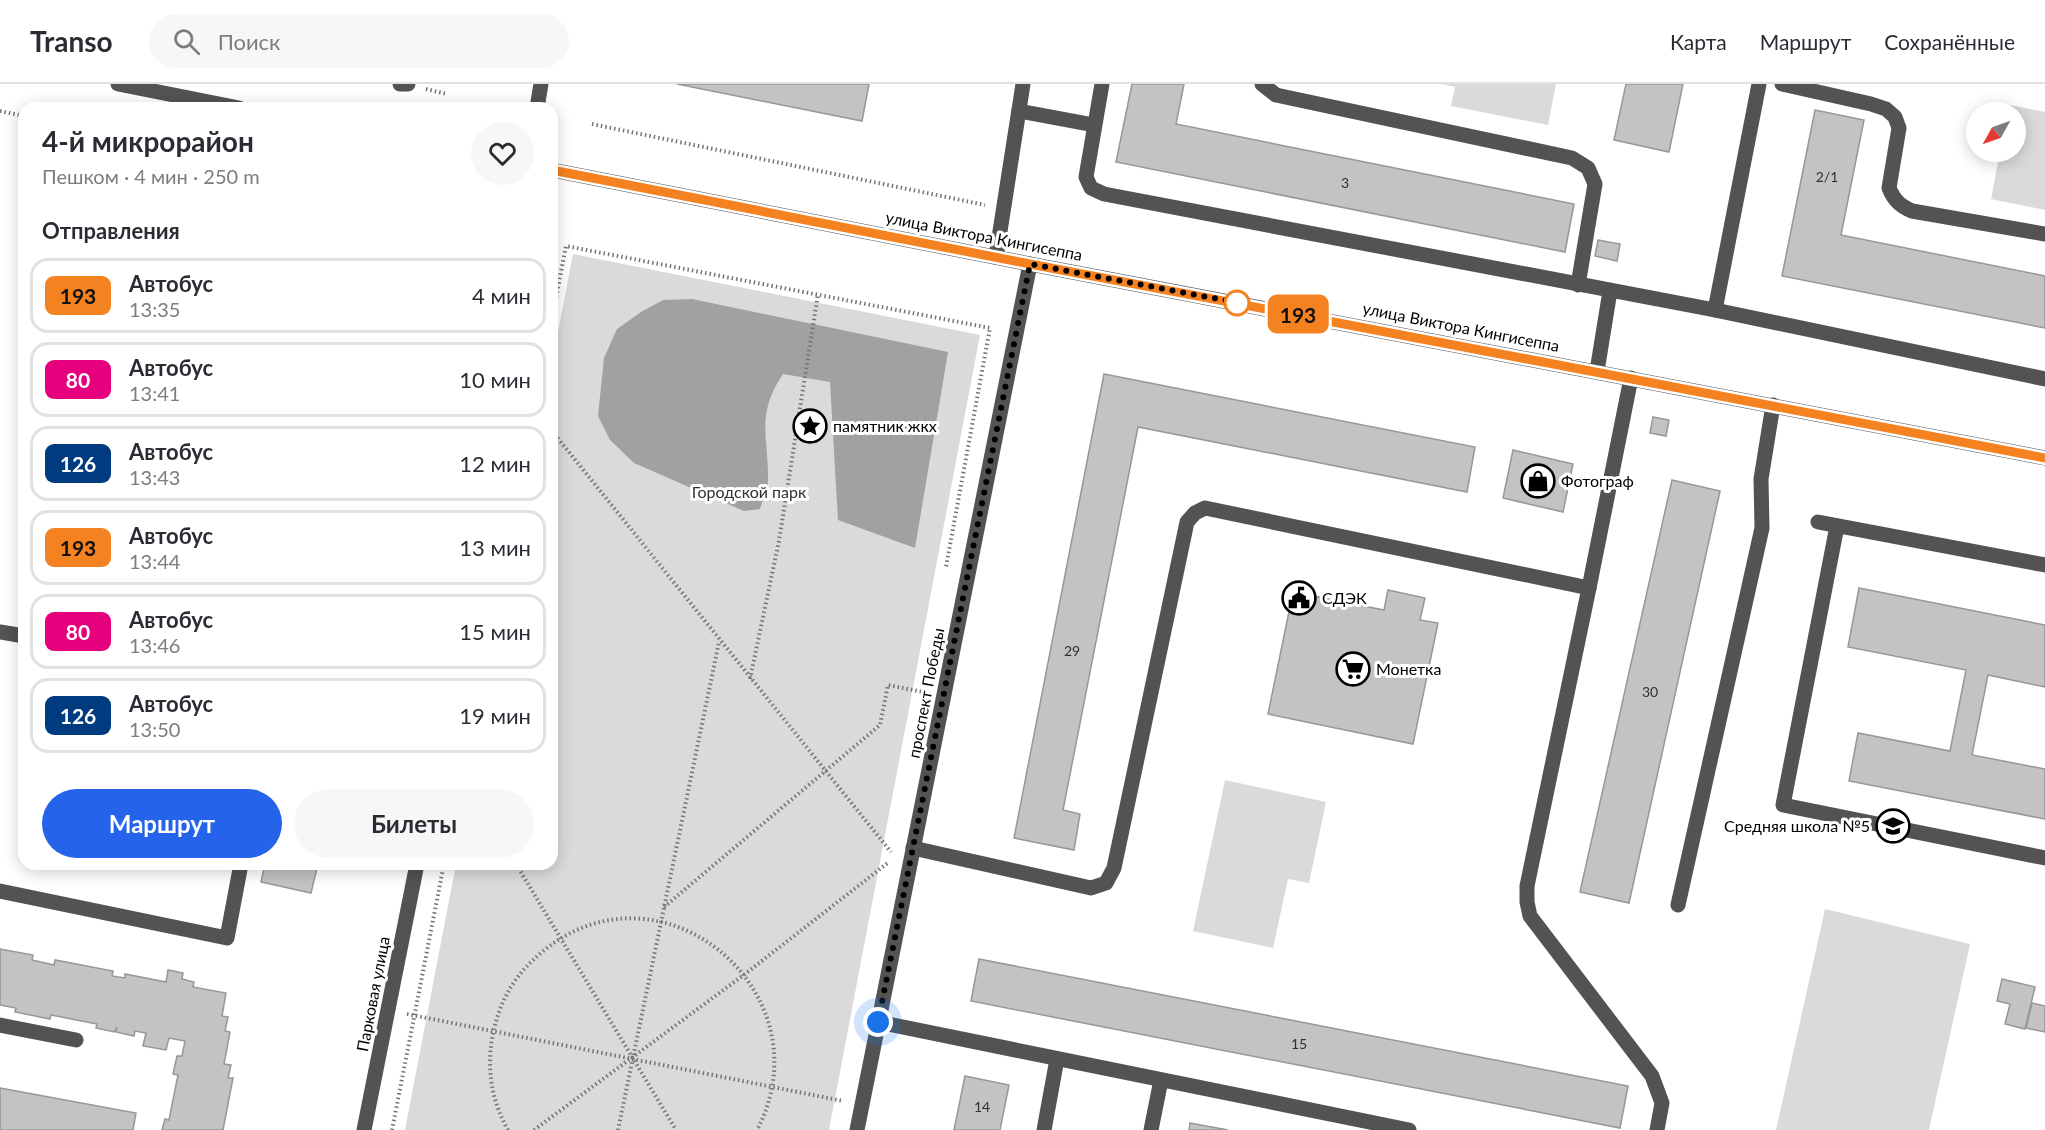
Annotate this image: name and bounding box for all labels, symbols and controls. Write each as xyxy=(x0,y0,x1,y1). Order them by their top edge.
search box xyxy=(149,14,569,68)
text: Transo xyxy=(30,24,113,58)
icon: search xyxy=(170,25,203,58)
text: Поиск xyxy=(218,28,281,55)
text: Карта xyxy=(1670,29,1727,54)
text: Маршрут xyxy=(1760,29,1851,54)
text: Сохранённые xyxy=(1884,29,2015,54)
north arrow xyxy=(1966,102,2026,162)
map controls xyxy=(1966,102,2026,162)
button: heart xyxy=(471,122,534,185)
text: 4-й микрорайон xyxy=(42,124,254,158)
text: Пешком · 4 мин · 250 m xyxy=(42,164,260,188)
house number: 2/1 xyxy=(1816,168,1838,185)
house number: 3 xyxy=(1341,174,1349,191)
street label: улица Виктора Кингисеппа xyxy=(884,207,1084,264)
text: Отправления xyxy=(42,217,180,244)
text: Автобус xyxy=(129,270,213,297)
text: 4 мин xyxy=(472,282,531,309)
text: 193 xyxy=(60,283,96,308)
unlabelled marker xyxy=(1224,290,1250,316)
line badge: 193 xyxy=(1264,294,1332,334)
text: 13:35 xyxy=(129,297,180,321)
street label: улица Виктора Кингисеппа xyxy=(1361,298,1561,355)
text: 193 xyxy=(1280,302,1316,327)
text: Автобус xyxy=(129,354,213,381)
text: 10 мин xyxy=(459,366,531,393)
text: 80 xyxy=(66,367,90,392)
text: 13:41 xyxy=(129,381,180,405)
place icon: памятник жкх xyxy=(792,408,828,444)
place label: памятник жкх xyxy=(833,416,937,435)
text: Автобус xyxy=(129,438,213,465)
text: 12 мин xyxy=(459,450,531,477)
text: 126 xyxy=(60,451,96,476)
shop icon: Фотограф xyxy=(1520,463,1556,499)
text: 13:43 xyxy=(129,465,180,489)
place label: Фотограф xyxy=(1561,471,1634,490)
park label: Городской парк xyxy=(692,482,807,501)
text: Автобус xyxy=(129,522,213,549)
text: 13 мин xyxy=(459,534,531,561)
text: 193 xyxy=(60,535,96,560)
text: 13:44 xyxy=(129,549,180,573)
public building icon: СДЭК xyxy=(1281,580,1317,616)
place label: СДЭК xyxy=(1322,588,1367,607)
text: Автобус xyxy=(129,606,213,633)
text: 15 мин xyxy=(459,618,531,645)
text: 80 xyxy=(66,619,90,644)
street label: проспект Победы xyxy=(904,626,947,760)
text: 13:46 xyxy=(129,633,180,657)
house number: 29 xyxy=(1064,642,1080,659)
supermarket icon: Монетка xyxy=(1335,651,1371,687)
place label: Монетка xyxy=(1376,659,1441,678)
house number: 30 xyxy=(1642,683,1658,700)
text: Автобус xyxy=(129,690,213,717)
text: 19 мин xyxy=(459,702,531,729)
text: 126 xyxy=(60,703,96,728)
text: 13:50 xyxy=(129,717,180,741)
button: Маршрут xyxy=(42,789,282,858)
button: Билеты xyxy=(294,789,534,858)
school or university icon: Средняя школа №5 xyxy=(1875,808,1911,844)
place label: Средняя школа №5 xyxy=(1724,816,1870,835)
street label: Парковая улица xyxy=(352,935,393,1053)
your location xyxy=(863,1007,893,1037)
house number: 15 xyxy=(1291,1035,1307,1052)
house number: 14 xyxy=(974,1098,990,1115)

